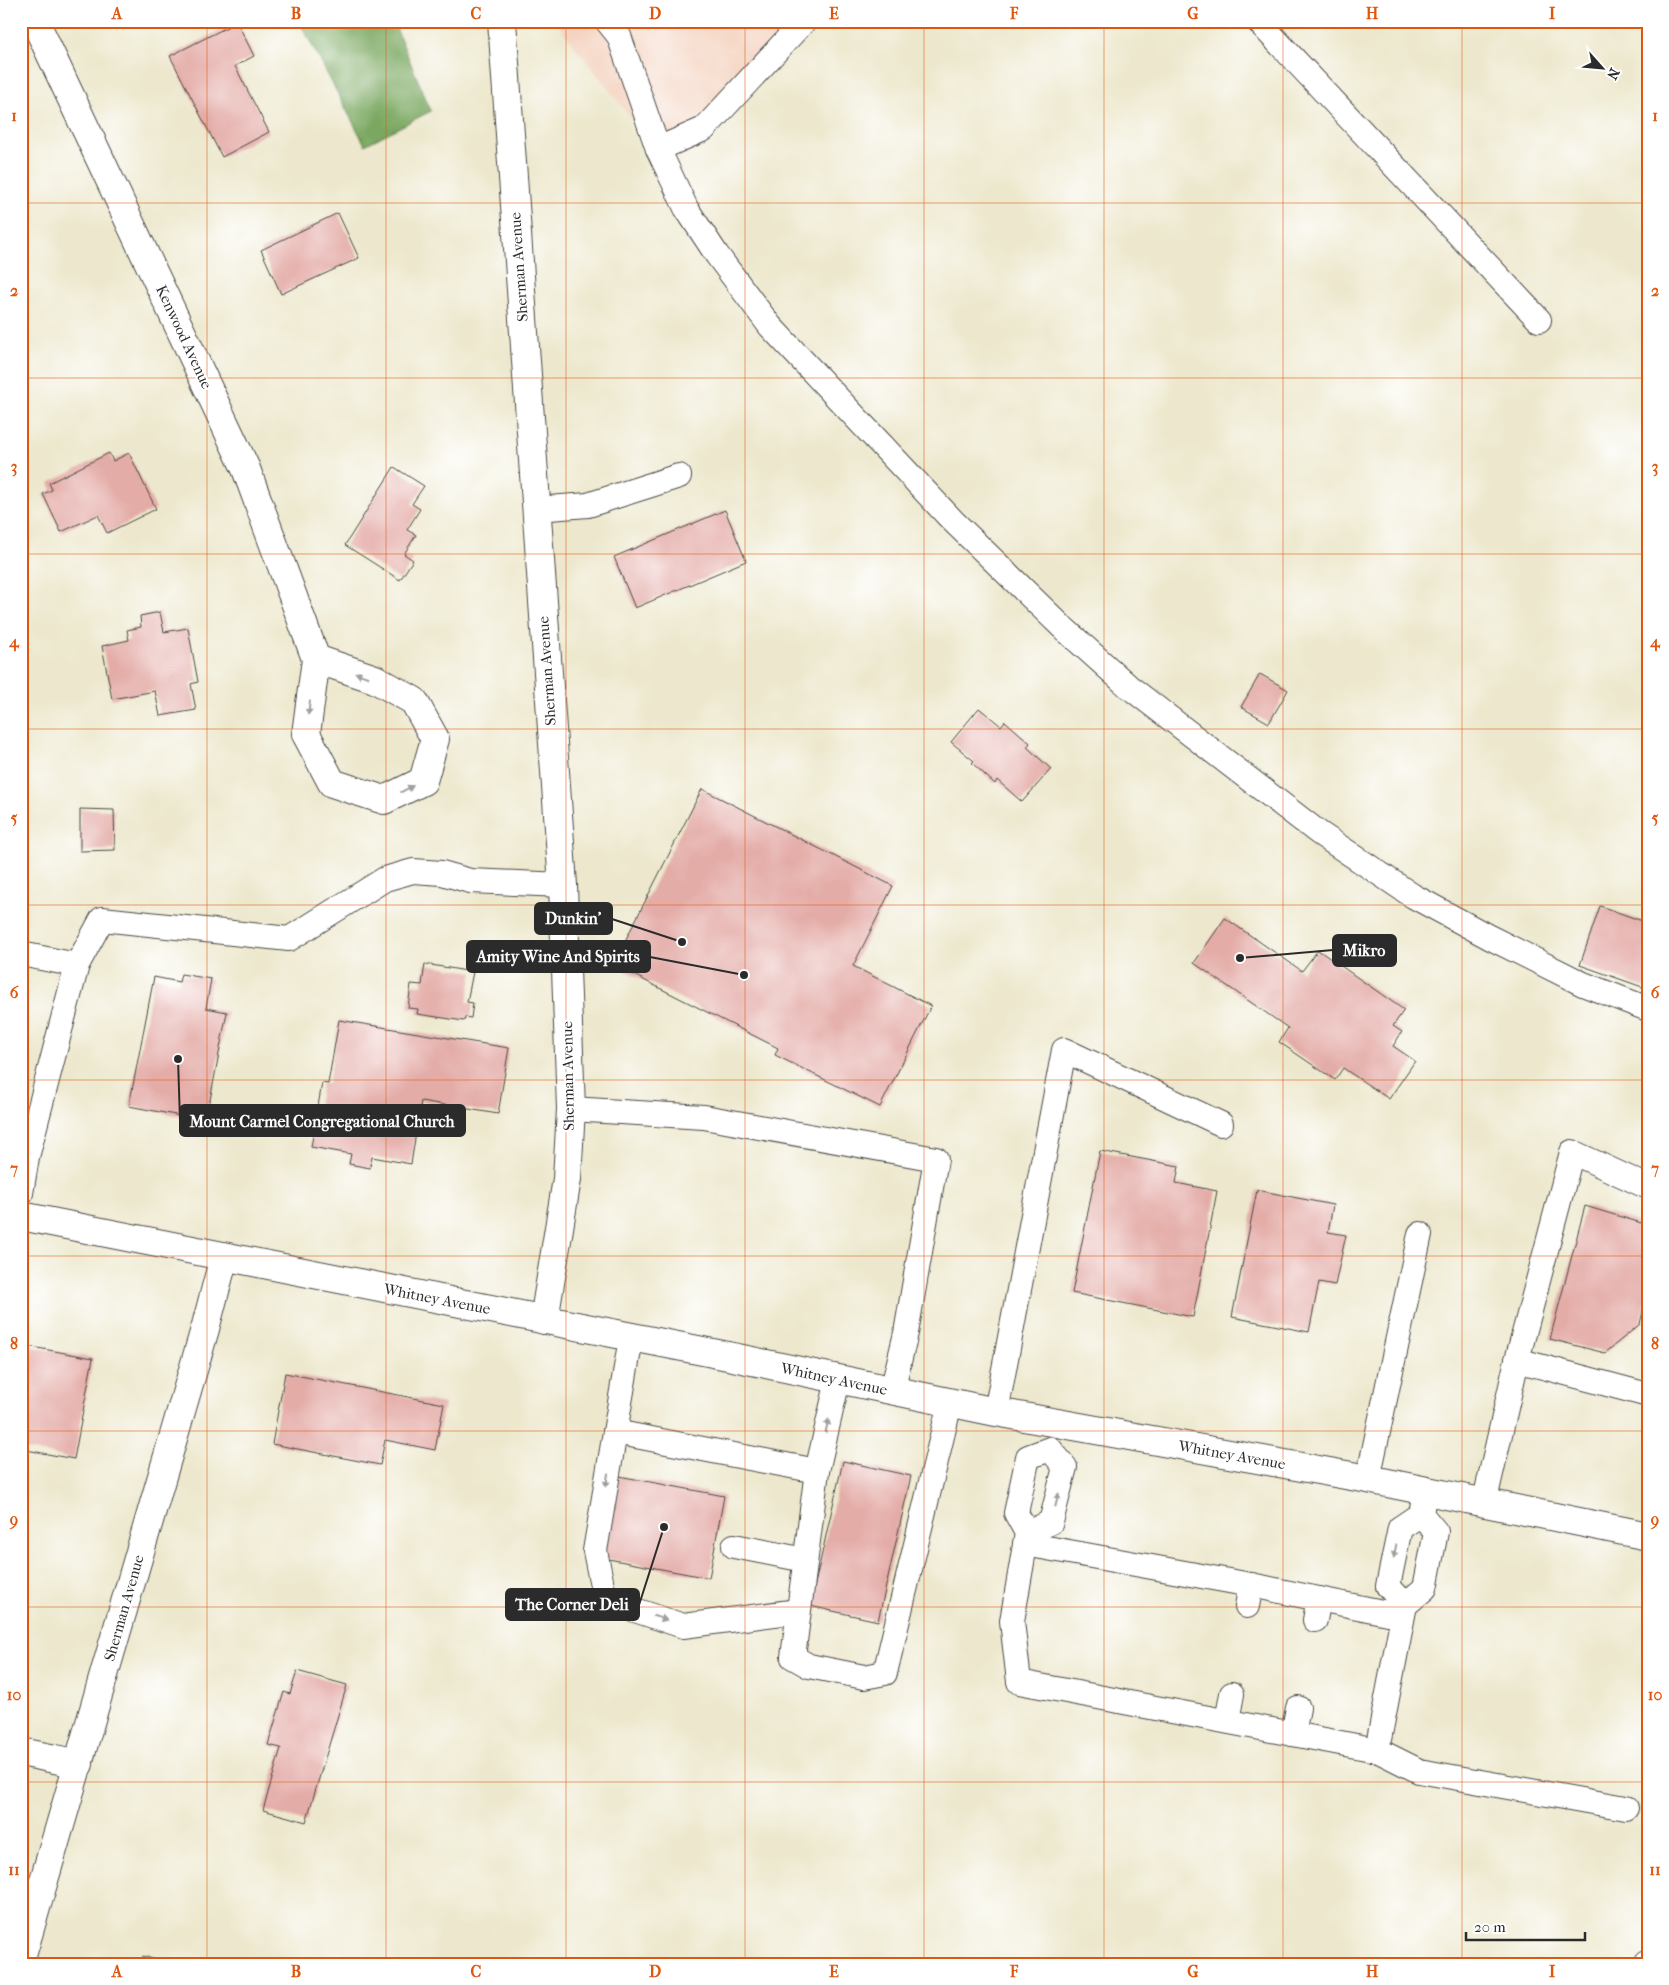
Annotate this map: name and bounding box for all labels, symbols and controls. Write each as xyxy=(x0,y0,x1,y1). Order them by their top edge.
text: A xyxy=(111,4,123,23)
text: B xyxy=(291,4,301,23)
text: C xyxy=(471,4,482,23)
text: D xyxy=(649,4,661,23)
text: E xyxy=(829,4,839,23)
text: F xyxy=(1009,4,1019,23)
text: G xyxy=(1187,4,1199,23)
text: H xyxy=(1366,4,1379,23)
text: I xyxy=(1549,4,1556,23)
north arrow xyxy=(1576,42,1626,92)
text: N xyxy=(1603,65,1623,83)
text: 1 xyxy=(11,106,17,125)
text: 1 xyxy=(1652,106,1658,125)
street label: Sherman Avenue xyxy=(506,211,532,322)
text: 2 xyxy=(10,281,18,300)
text: 2 xyxy=(1651,281,1659,300)
street label: Kenwood Avenue xyxy=(152,282,216,392)
text: 3 xyxy=(11,457,17,477)
text: 3 xyxy=(1652,457,1658,477)
street label: Sherman Avenue xyxy=(534,615,560,726)
text: 4 xyxy=(8,632,20,652)
text: 4 xyxy=(1649,632,1661,652)
one-way arrow xyxy=(355,671,370,678)
one-way arrow xyxy=(305,700,313,716)
one-way arrow xyxy=(399,785,414,793)
text: 5 xyxy=(11,808,18,827)
text: 5 xyxy=(1652,808,1659,827)
callout: Dunkin' xyxy=(535,903,612,934)
text: Dunkin' xyxy=(545,909,602,928)
callout: Mikro xyxy=(1333,935,1396,966)
callout: Amity Wine And Spirits xyxy=(467,941,650,972)
text: Mikro xyxy=(1342,941,1385,960)
text: Amity Wine And Spirits xyxy=(475,947,640,967)
text: 6 xyxy=(10,983,19,1002)
text: 6 xyxy=(1651,983,1660,1002)
street label: Sherman Avenue xyxy=(558,1020,578,1131)
callout: Mount Carmel Congregational Church xyxy=(180,1105,465,1136)
text: Mount Carmel Congregational Church xyxy=(188,1112,456,1132)
text: 7 xyxy=(9,1159,18,1178)
text: 7 xyxy=(1650,1159,1659,1178)
street label: Whitney Avenue xyxy=(381,1280,492,1318)
text: 8 xyxy=(10,1334,18,1353)
text: 8 xyxy=(1651,1334,1659,1353)
street label: Whitney Avenue xyxy=(778,1359,889,1399)
one-way arrow xyxy=(823,1418,831,1433)
street label: Whitney Avenue xyxy=(1176,1437,1287,1473)
one-way arrow xyxy=(602,1473,610,1489)
one-way arrow xyxy=(1053,1492,1061,1507)
text: 9 xyxy=(9,1510,18,1530)
text: 9 xyxy=(1650,1510,1659,1530)
one-way arrow xyxy=(1391,1544,1399,1560)
street label: Sherman Avenue xyxy=(100,1552,148,1663)
callout: The Corner Deli xyxy=(506,1589,639,1620)
text: The Corner Deli xyxy=(514,1595,629,1614)
one-way arrow xyxy=(653,1615,668,1622)
text: 10 xyxy=(7,1685,21,1704)
text: 10 xyxy=(1648,1685,1662,1704)
text: 11 xyxy=(8,1860,20,1879)
text: 11 xyxy=(1649,1860,1661,1879)
scale bar xyxy=(1466,1910,1585,1942)
text: 20 m xyxy=(1474,1918,1506,1936)
text: A xyxy=(111,1962,123,1981)
text: B xyxy=(291,1962,301,1981)
text: C xyxy=(471,1962,482,1981)
text: D xyxy=(649,1962,661,1981)
text: E xyxy=(829,1962,839,1981)
text: F xyxy=(1009,1962,1019,1981)
text: G xyxy=(1187,1962,1199,1981)
text: H xyxy=(1366,1962,1379,1981)
text: I xyxy=(1549,1962,1556,1981)

